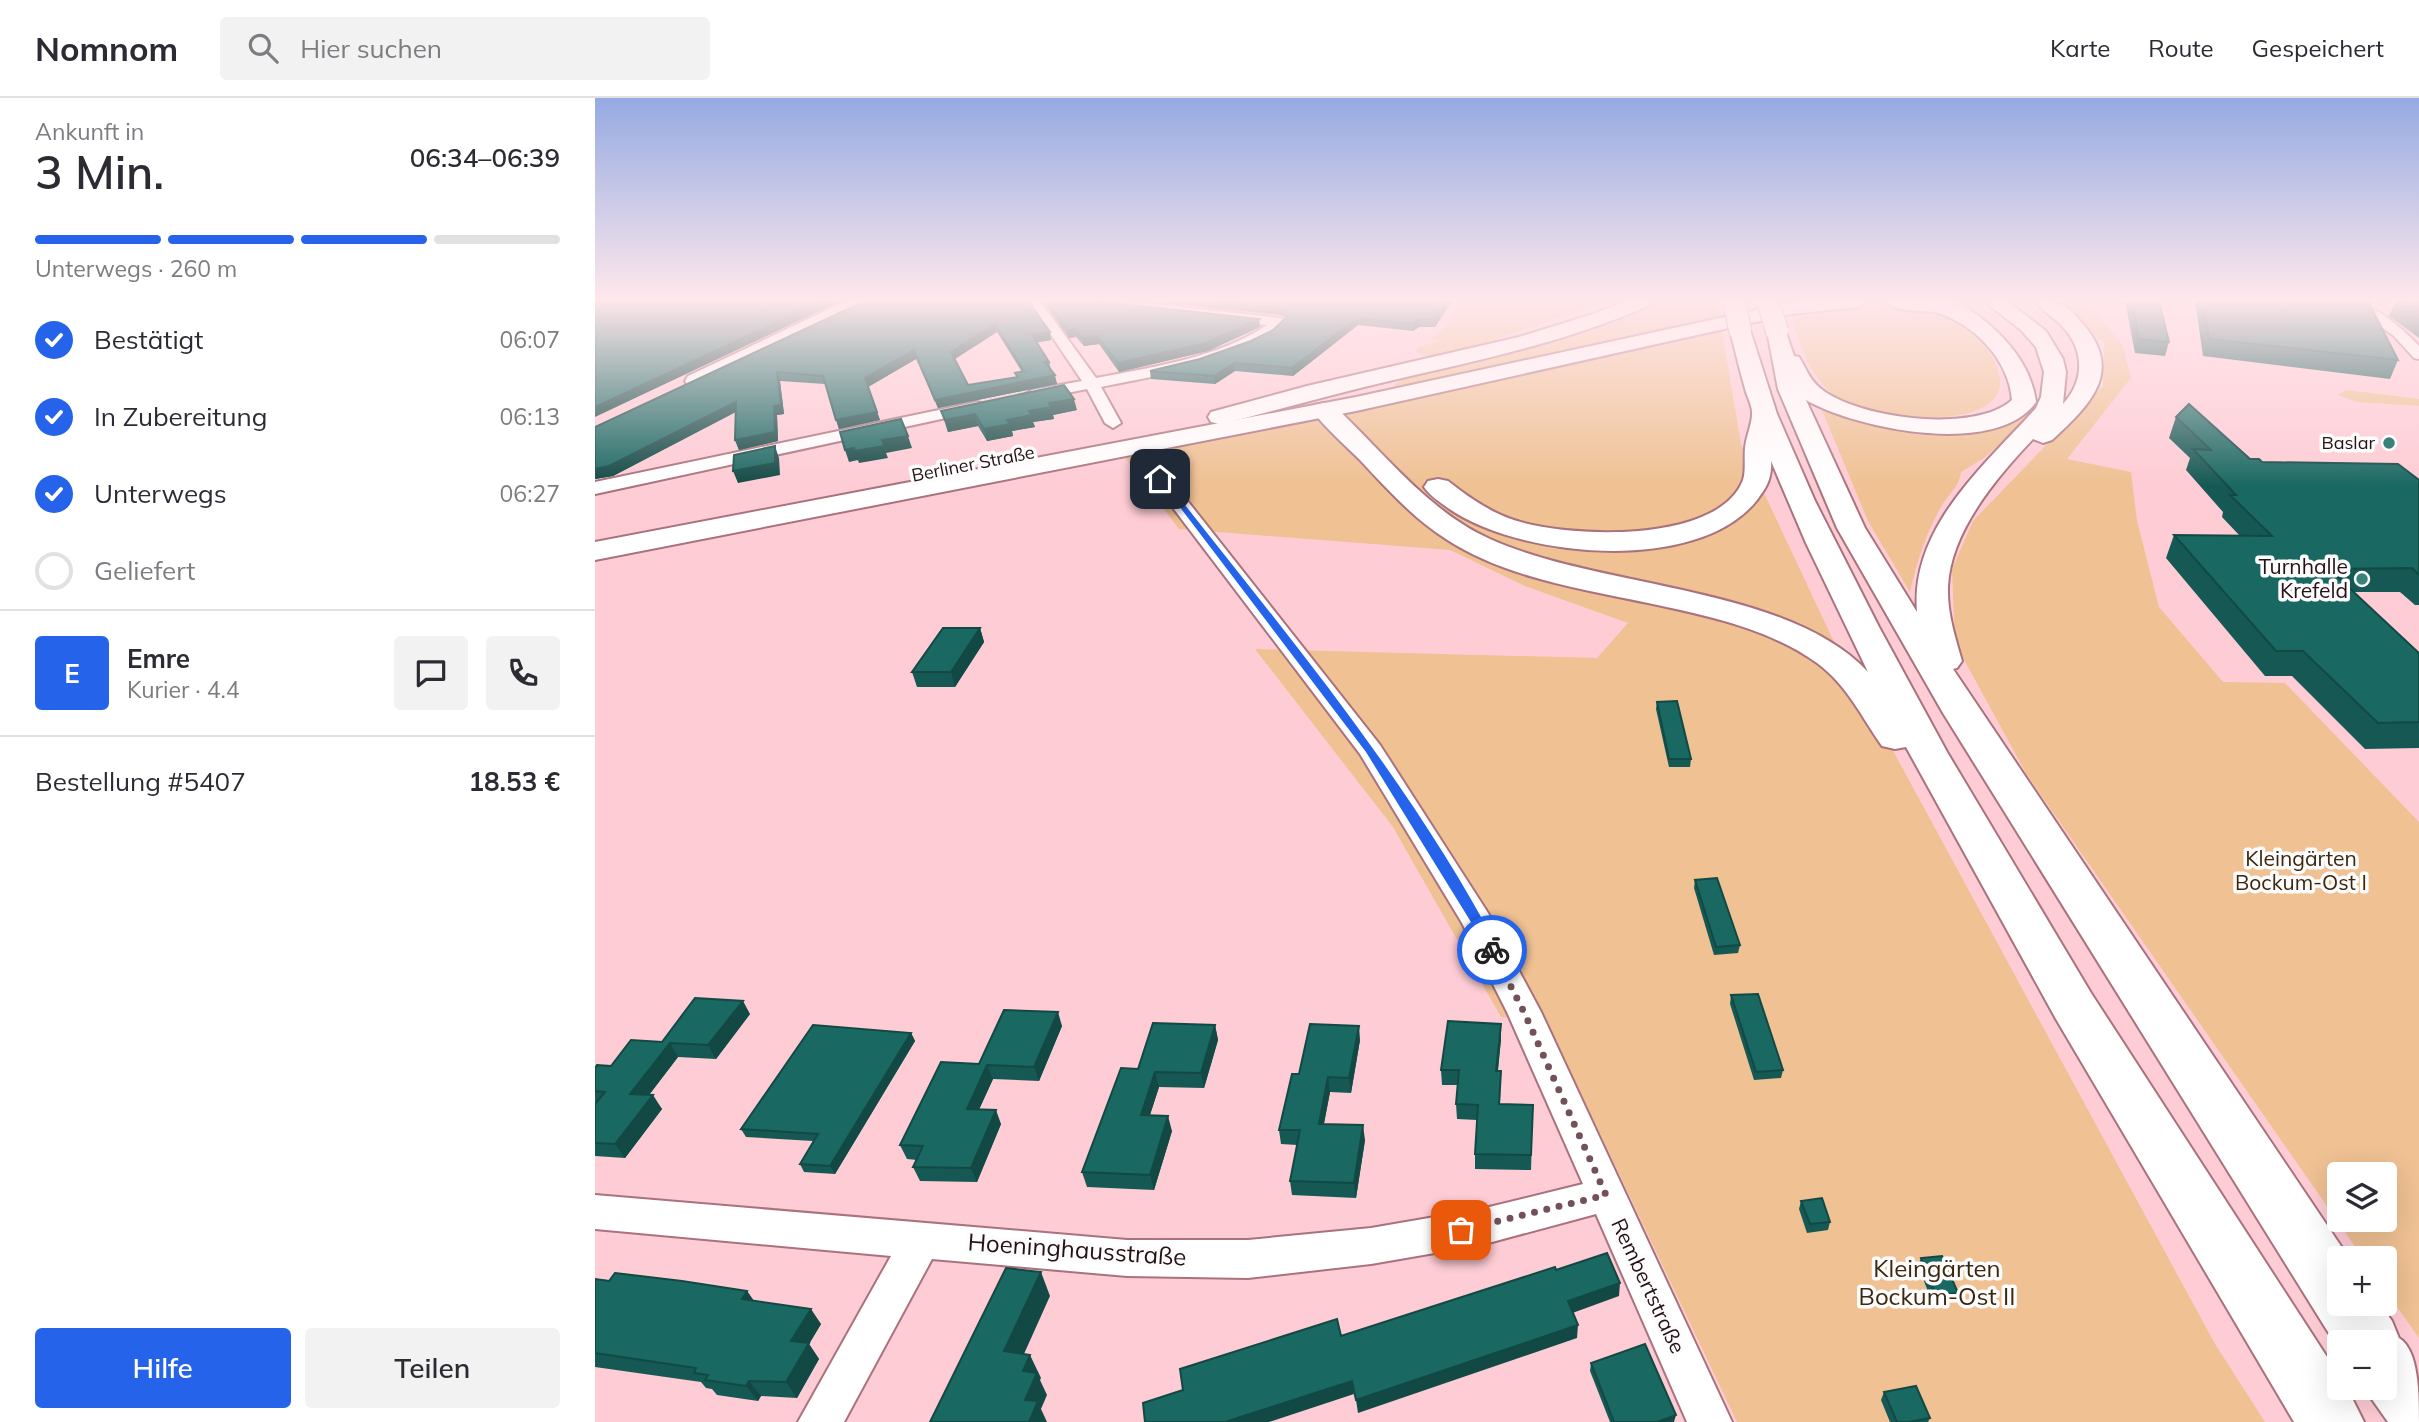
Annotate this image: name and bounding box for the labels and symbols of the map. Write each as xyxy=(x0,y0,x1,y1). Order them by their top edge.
place label: Baslar xyxy=(2321,431,2375,454)
marker: Baslar xyxy=(2381,435,2397,451)
street label: Berliner Straße xyxy=(910,440,1036,487)
pin xyxy=(1130,449,1190,509)
place label: Turnhalle Krefeld xyxy=(2258,553,2348,603)
marker: Turnhalle Krefeld xyxy=(2354,571,2370,587)
park label: Kleingärten Bockum-Ost I xyxy=(2235,845,2367,895)
courier xyxy=(1457,915,1527,985)
pin xyxy=(1431,1200,1491,1260)
street label: Rembertstraße xyxy=(1606,1214,1692,1357)
street label: Hoeninghausstraße xyxy=(967,1226,1187,1272)
park label: Kleingärten Bockum-Ost II xyxy=(1859,1253,2015,1311)

